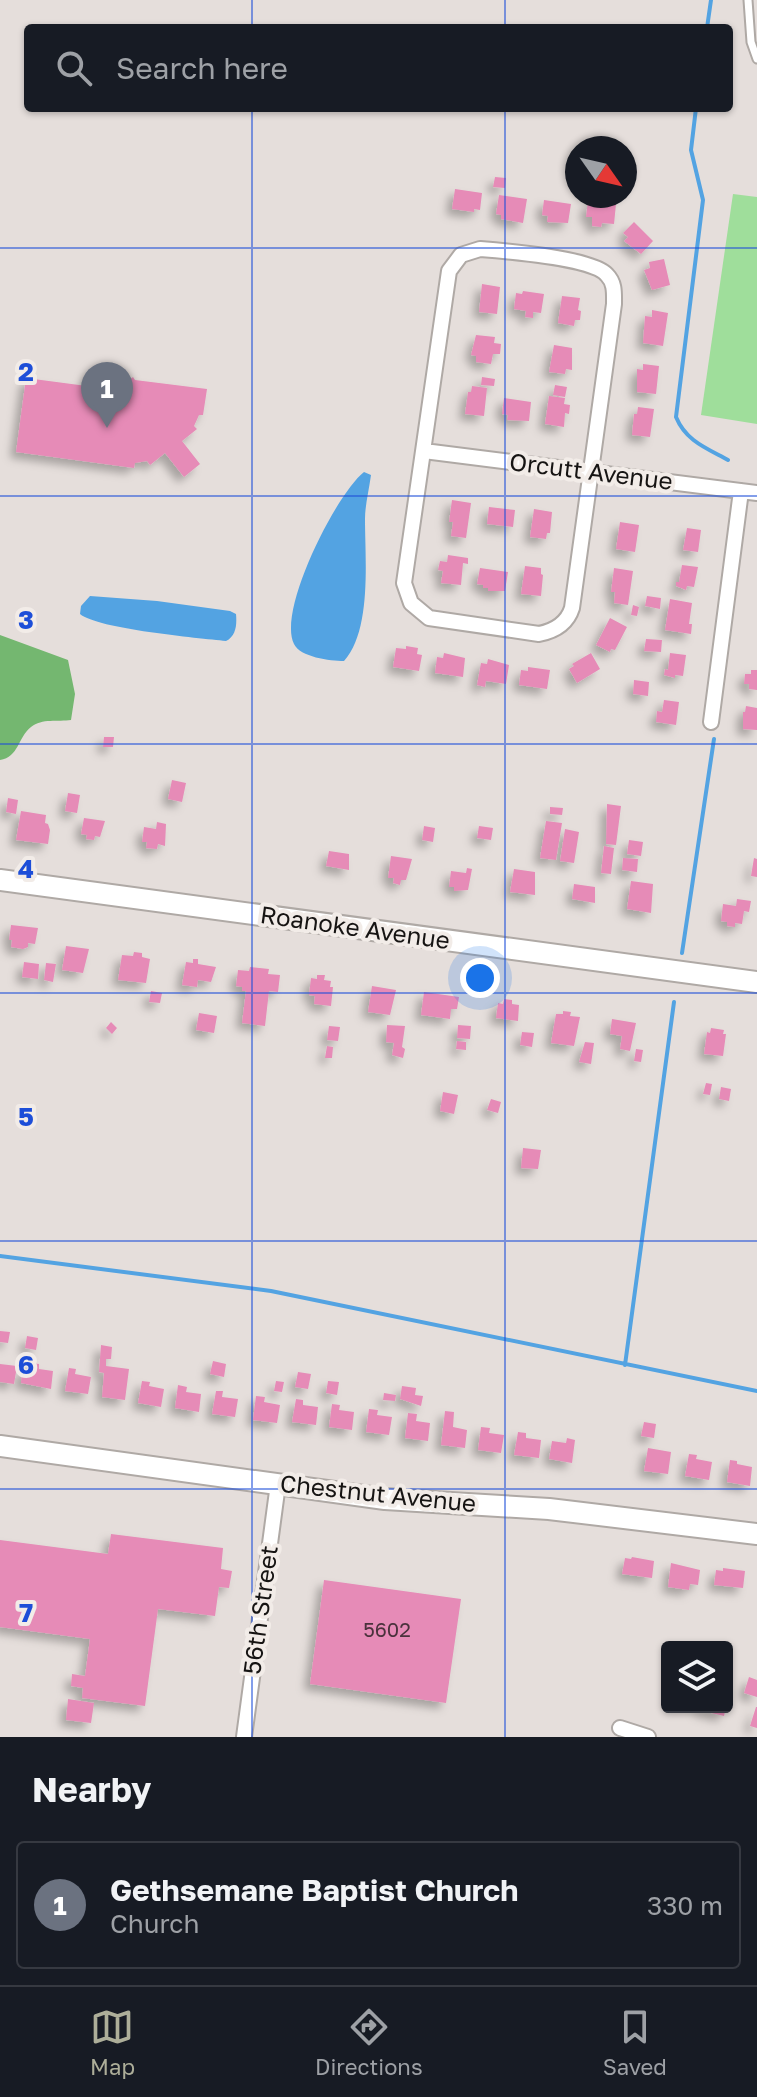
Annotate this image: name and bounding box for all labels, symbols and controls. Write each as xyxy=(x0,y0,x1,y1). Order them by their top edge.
search box xyxy=(24,24,733,112)
icon: search xyxy=(52,46,96,90)
text: Search here xyxy=(116,50,288,86)
north arrow xyxy=(565,136,637,208)
text: 2 xyxy=(18,356,34,387)
pin: 1 xyxy=(81,362,133,428)
street label: Orcutt Avenue xyxy=(508,446,674,495)
text: 3 xyxy=(18,604,34,635)
text: 4 xyxy=(18,853,34,884)
street label: Roanoke Avenue xyxy=(259,899,452,954)
your location xyxy=(460,958,500,998)
text: 5 xyxy=(18,1101,34,1132)
text: 6 xyxy=(18,1349,34,1380)
street label: Chestnut Avenue xyxy=(279,1468,478,1517)
street label: 56th Street xyxy=(236,1543,283,1676)
text: 7 xyxy=(19,1597,33,1628)
house number: 5602 xyxy=(363,1617,411,1641)
map controls xyxy=(661,1641,733,1713)
button: layers xyxy=(661,1641,733,1713)
text: Nearby xyxy=(32,1769,152,1809)
text: Gethsemane Baptist Church xyxy=(110,1872,518,1908)
text: 1 xyxy=(53,1890,67,1921)
text: 330 m xyxy=(647,1890,723,1921)
text: Church xyxy=(110,1908,199,1939)
tab: Map xyxy=(90,2005,135,2080)
tab: Directions xyxy=(315,2005,423,2080)
tab: Saved xyxy=(603,2005,667,2080)

